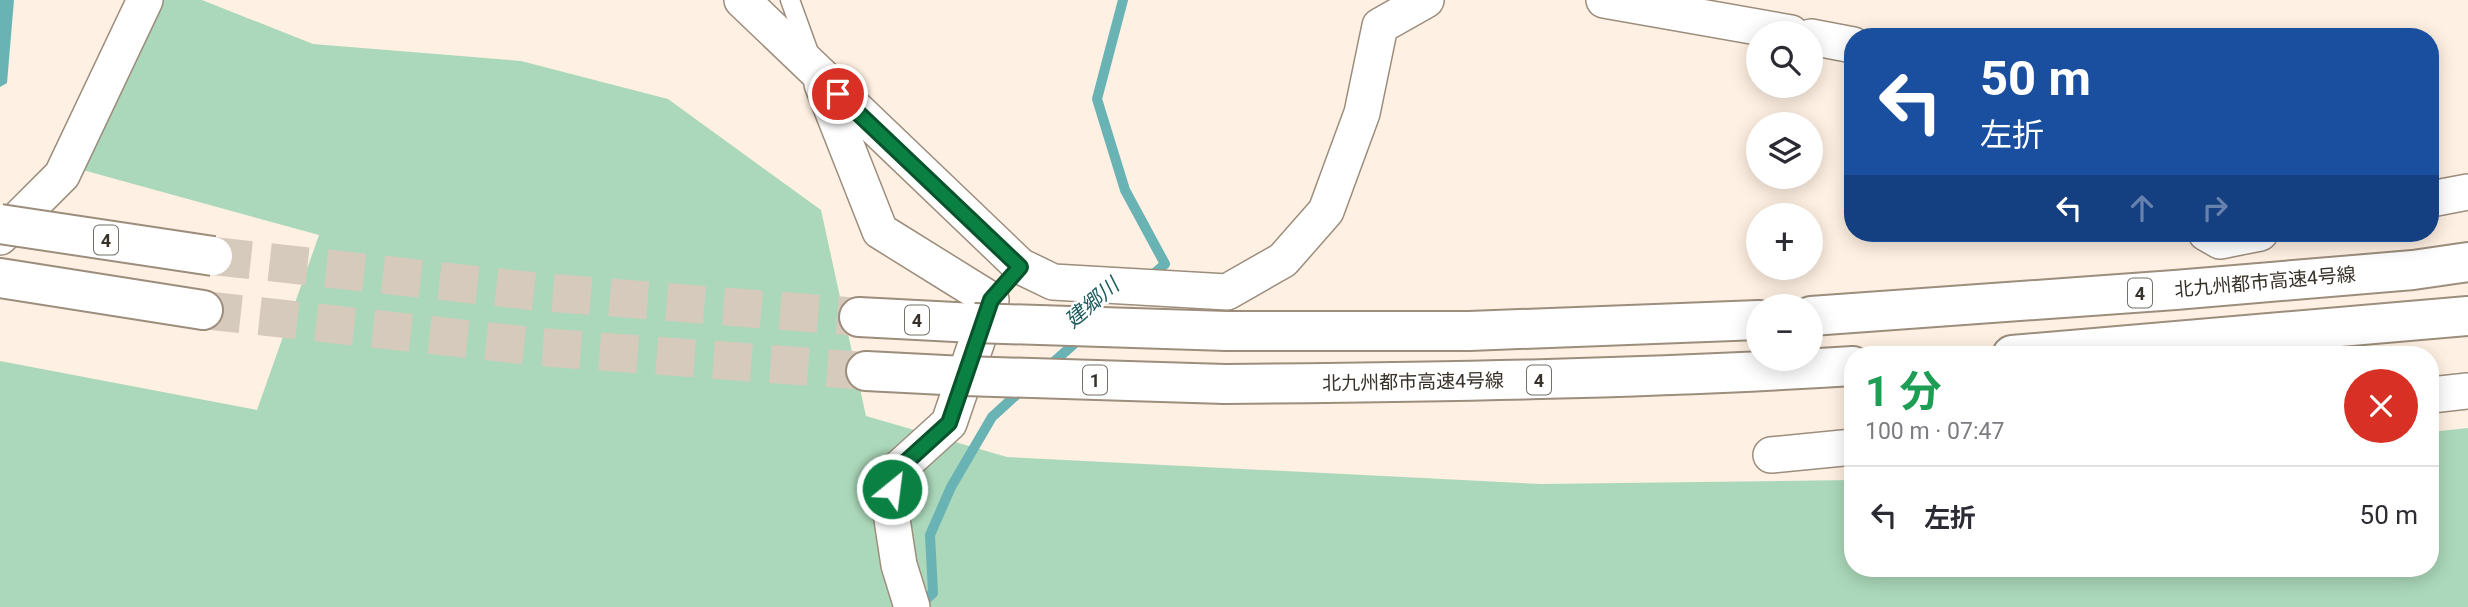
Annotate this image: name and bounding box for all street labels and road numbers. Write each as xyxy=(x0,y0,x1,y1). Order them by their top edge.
road number: 4 xyxy=(94,226,118,254)
street label: 北九州都市高速4号線 xyxy=(2173,263,2357,301)
road number: 4 xyxy=(2128,278,2152,307)
road number: 4 xyxy=(905,306,929,334)
road number: 1 xyxy=(1083,366,1107,394)
road number: 4 xyxy=(1527,366,1551,394)
street label: 北九州都市高速4号線 xyxy=(1322,369,1504,395)

